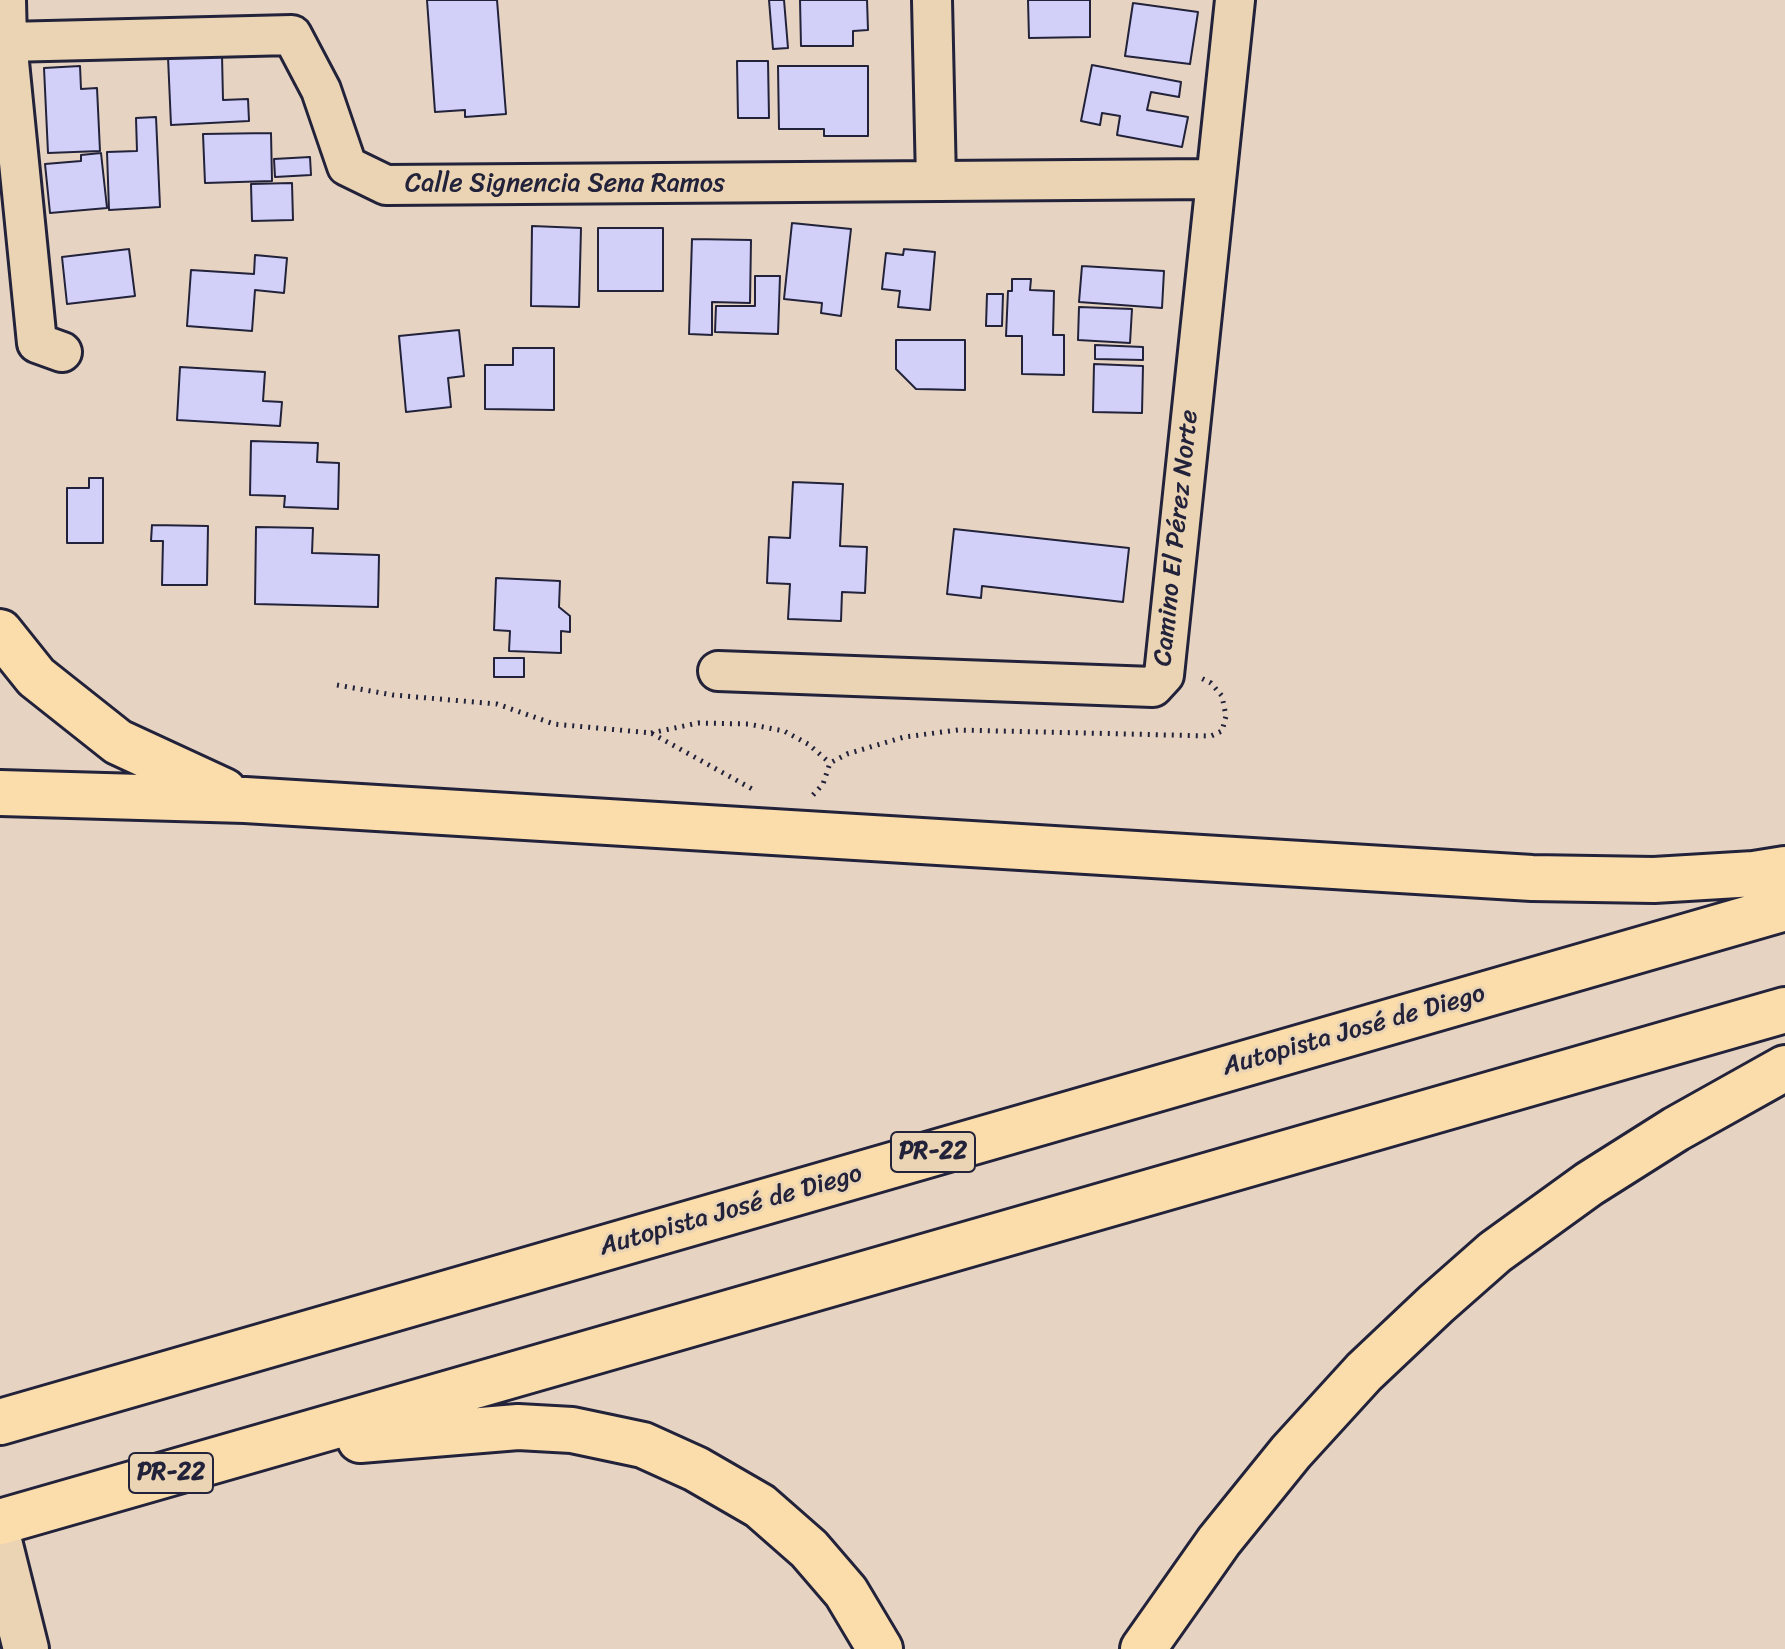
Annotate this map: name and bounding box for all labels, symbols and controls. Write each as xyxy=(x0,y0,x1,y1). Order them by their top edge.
street label: Calle Signencia Sena Ramos xyxy=(405,168,725,200)
street label: Camino El Pérez Norte xyxy=(1148,408,1206,668)
street label: Autopista José de Diego xyxy=(1219,979,1489,1083)
road number: PR-22 xyxy=(891,1132,975,1172)
street label: Autopista José de Diego xyxy=(596,1159,866,1263)
road number: PR-22 xyxy=(129,1453,213,1493)

